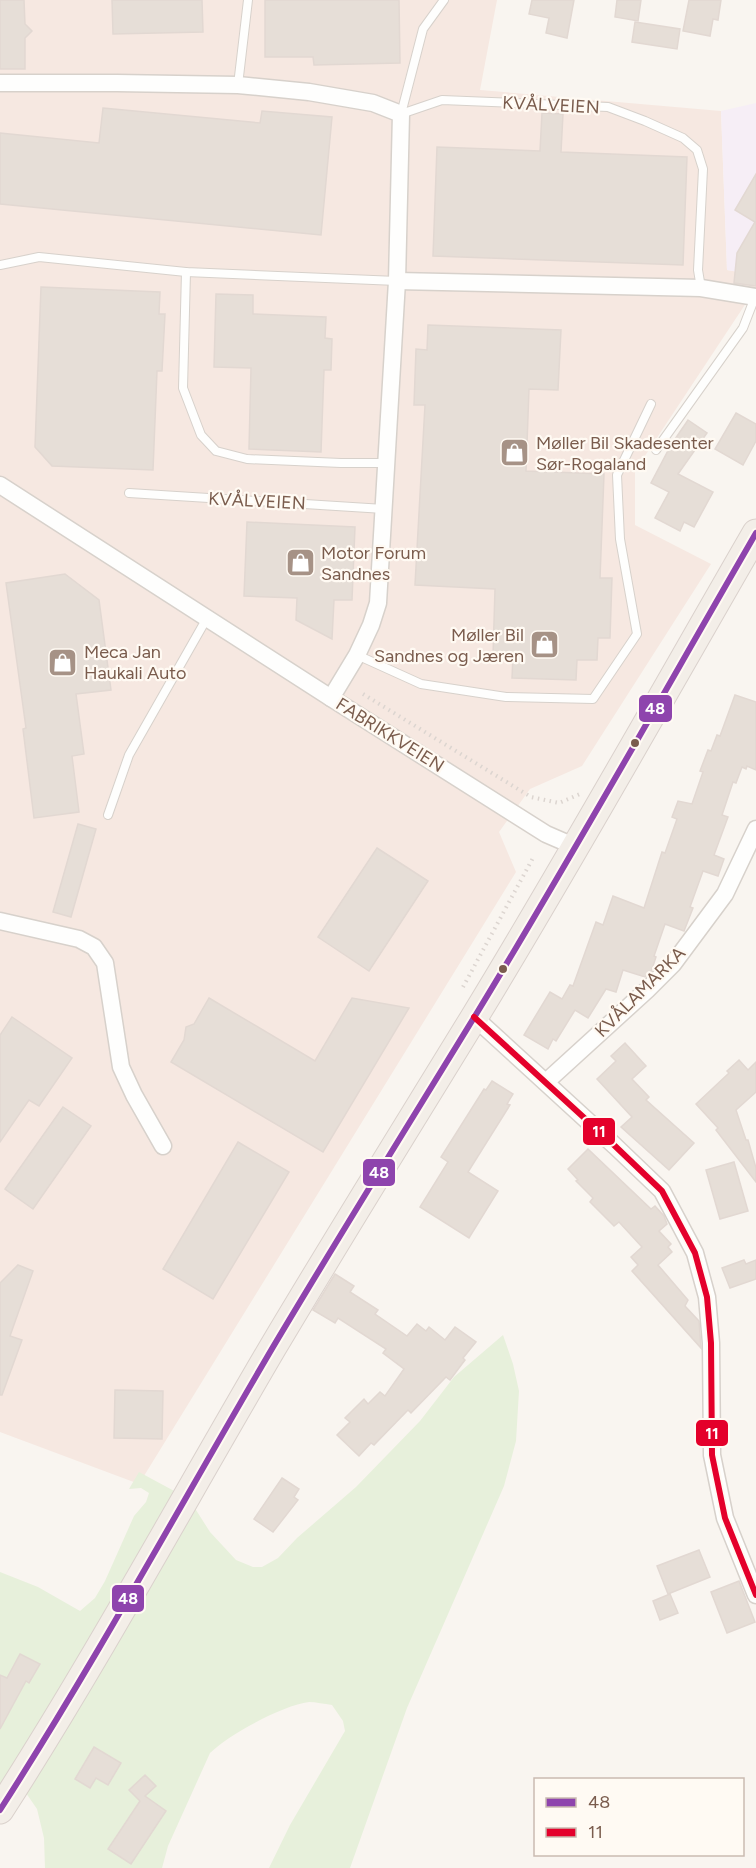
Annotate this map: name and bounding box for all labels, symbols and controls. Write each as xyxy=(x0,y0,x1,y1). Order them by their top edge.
street label: KVÅLVEIEN xyxy=(502,91,600,119)
place label: Møller Bil Skadesenter Sør-Rogaland xyxy=(536,432,714,475)
shop icon: Møller Bil Skadesenter Sør-Rogaland xyxy=(499,437,531,469)
street label: KVÅLVEIEN xyxy=(208,487,306,515)
place label: Motor Forum Sandnes xyxy=(321,542,426,585)
shop icon: Motor Forum Sandnes xyxy=(284,547,316,579)
place label: Møller Bil Sandnes og Jæren xyxy=(374,624,524,667)
shop icon: Møller Bil Sandnes og Jæren xyxy=(529,629,561,661)
place label: Meca Jan Haukali Auto xyxy=(84,641,186,684)
shop icon: Meca Jan Haukali Auto xyxy=(47,646,79,678)
street label: FABRIKKVEIEN xyxy=(332,693,448,777)
line badge: 48 xyxy=(638,694,673,723)
text: 48 xyxy=(645,699,665,718)
unlabelled marker xyxy=(629,737,641,749)
street label: KVÅLAMARKA xyxy=(590,942,690,1042)
unlabelled marker xyxy=(497,963,509,975)
line badge: 11 xyxy=(582,1117,616,1146)
text: 11 xyxy=(592,1122,606,1141)
line badge: 48 xyxy=(362,1158,396,1187)
text: 48 xyxy=(369,1163,389,1182)
line badge: 11 xyxy=(695,1419,729,1447)
text: 11 xyxy=(705,1424,719,1443)
line badge: 48 xyxy=(111,1584,145,1613)
text: 48 xyxy=(118,1589,138,1608)
legend xyxy=(534,1778,744,1856)
text: 48 xyxy=(588,1791,610,1813)
text: 11 xyxy=(588,1821,603,1843)

